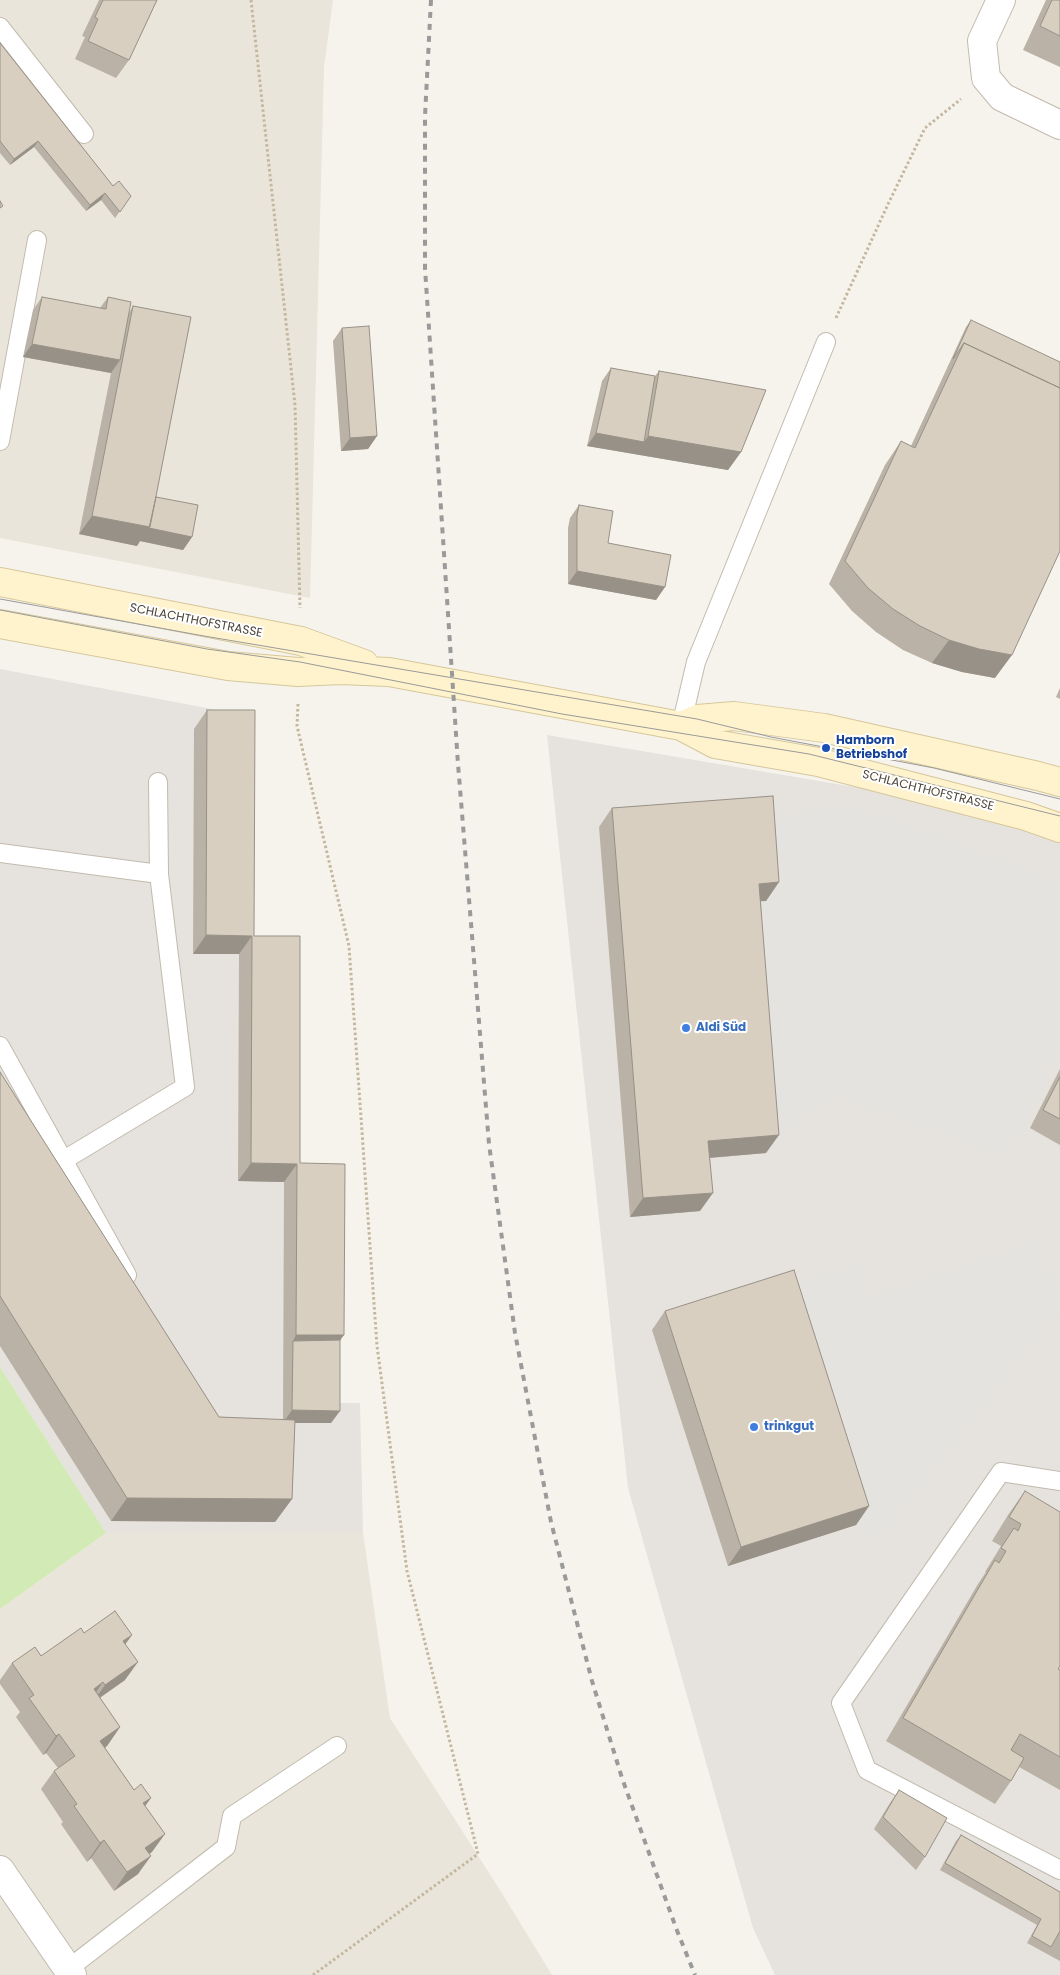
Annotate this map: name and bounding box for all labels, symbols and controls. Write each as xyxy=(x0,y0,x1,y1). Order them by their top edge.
street label: SCHLACHTHOFSTRASSE xyxy=(128,601,264,641)
place label: Hamborn Betriebshof xyxy=(836,734,907,762)
marker: Hamborn Betriebshof xyxy=(820,742,832,754)
street label: SCHLACHTHOFSTRASSE xyxy=(861,768,995,814)
place label: Aldi Süd xyxy=(696,1021,746,1035)
marker: Aldi Süd xyxy=(680,1022,692,1034)
place label: trinkgut xyxy=(764,1420,814,1434)
marker: trinkgut xyxy=(748,1421,760,1433)

